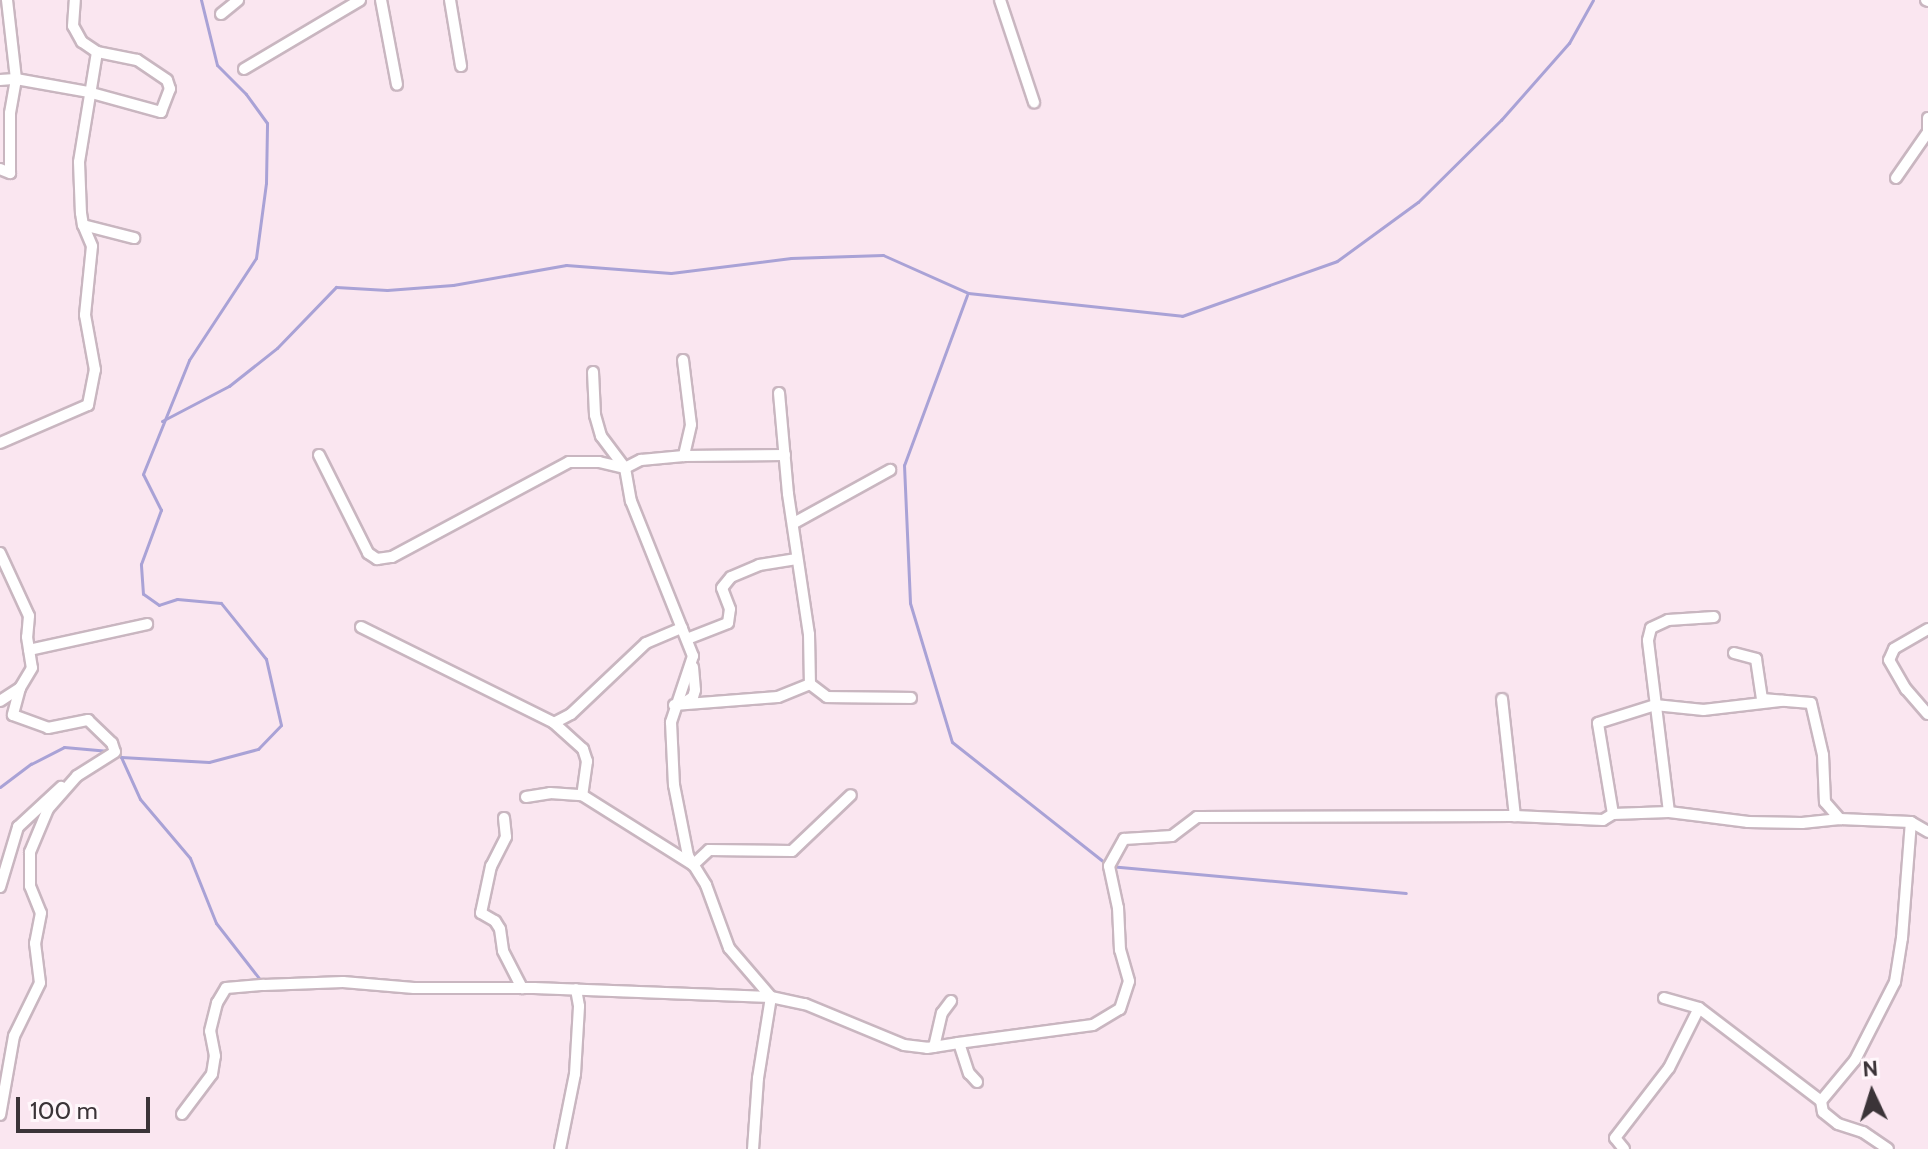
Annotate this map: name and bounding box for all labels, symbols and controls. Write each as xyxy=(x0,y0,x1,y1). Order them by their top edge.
north arrow xyxy=(1832,1053,1912,1133)
text: N xyxy=(1862,1055,1879,1083)
scale bar xyxy=(20,1081,154,1131)
text: 100 m xyxy=(30,1096,98,1125)

